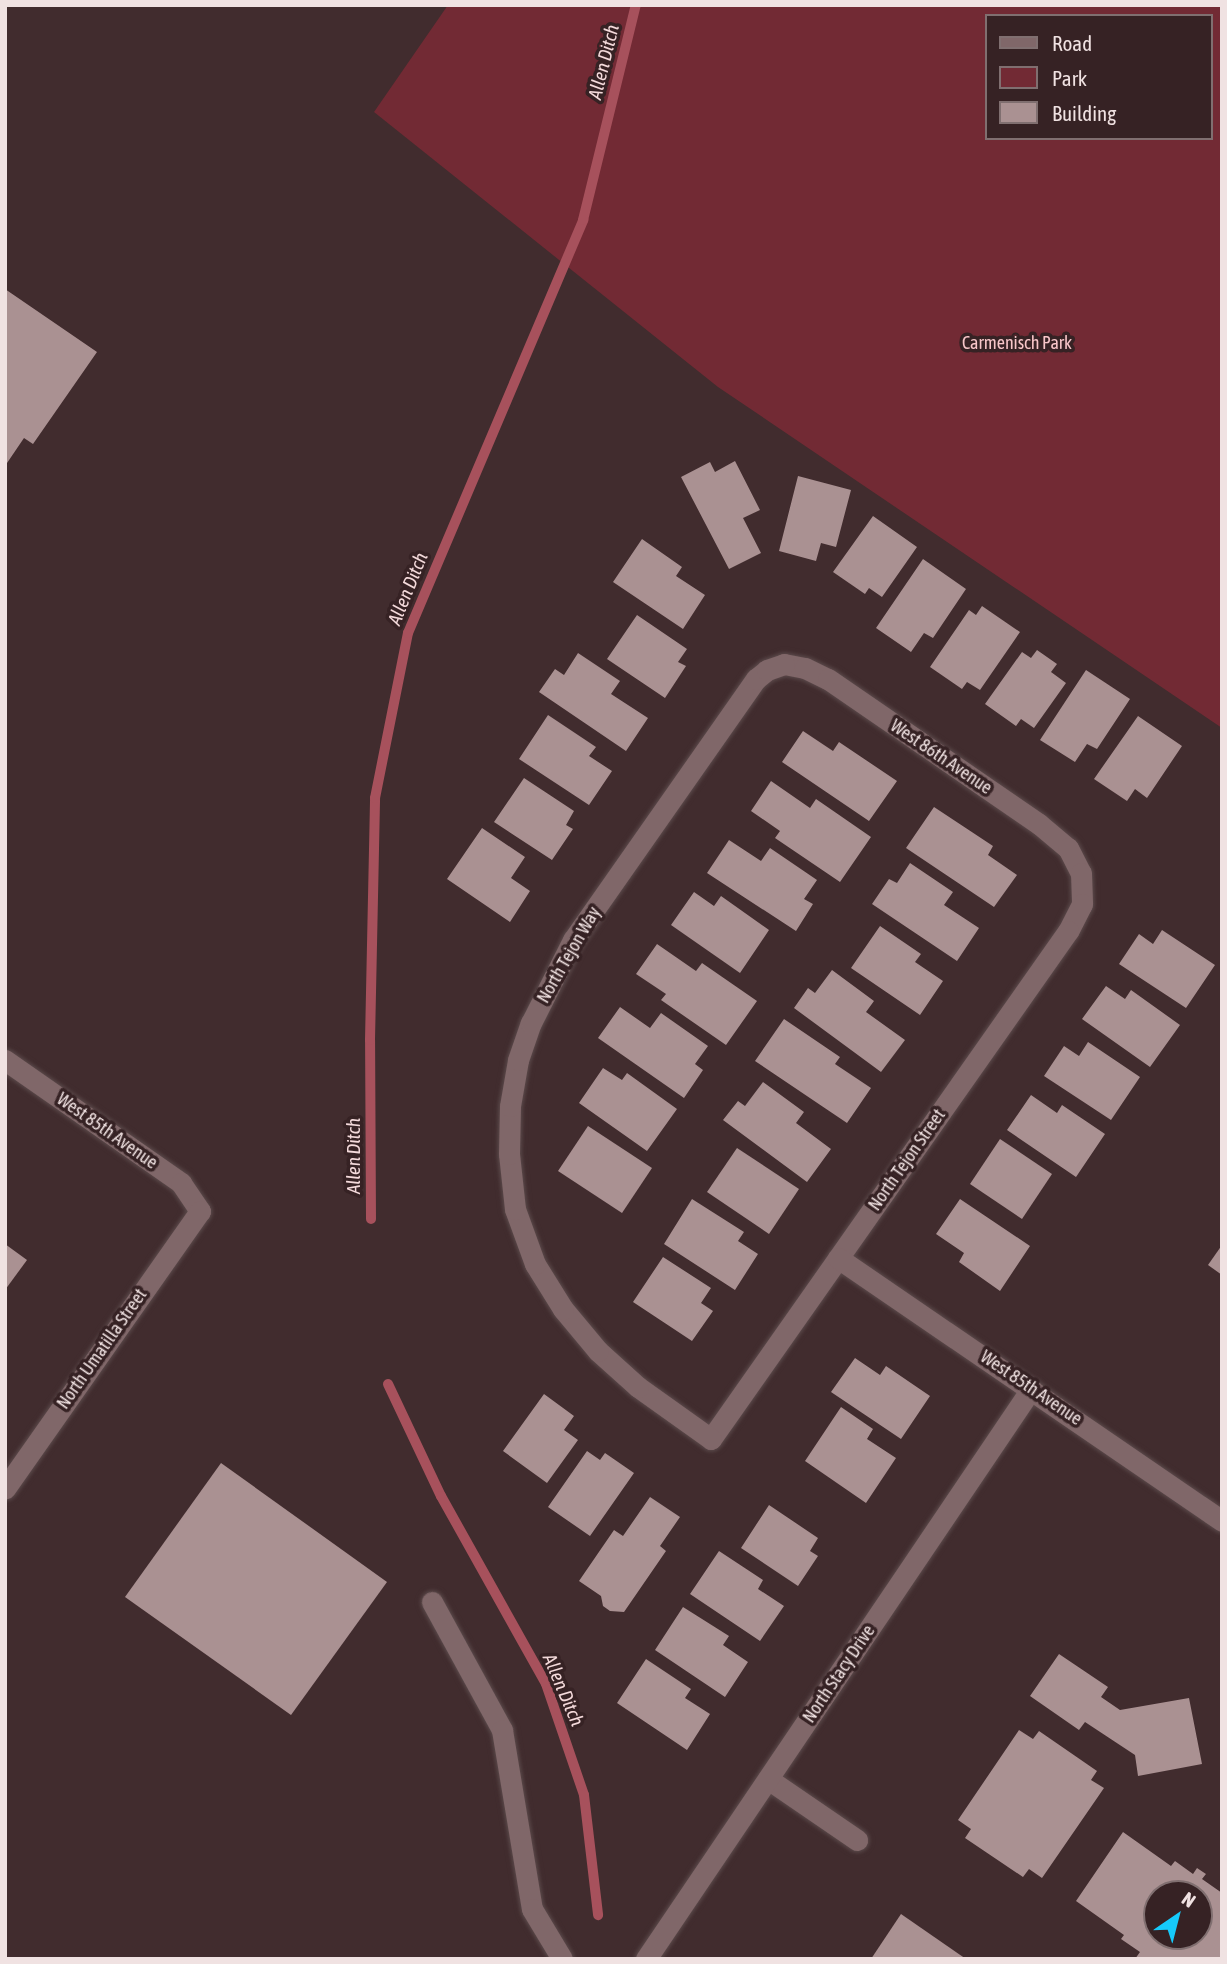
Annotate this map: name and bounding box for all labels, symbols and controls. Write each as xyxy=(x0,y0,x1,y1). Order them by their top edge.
legend xyxy=(986,14,1213,140)
water label: Allen Ditch xyxy=(584,22,624,102)
text: Road xyxy=(1052,31,1092,55)
text: Park xyxy=(1052,66,1087,90)
text: Building xyxy=(1052,101,1116,125)
park label: Carmenisch Park xyxy=(962,332,1072,354)
water label: Allen Ditch xyxy=(383,549,433,629)
street label: West 86th Avenue xyxy=(886,715,996,799)
street label: North Tejon Way xyxy=(533,903,605,1007)
street label: West 85th Avenue xyxy=(53,1088,161,1174)
street label: North Tejon Street xyxy=(864,1105,950,1215)
water label: Allen Ditch xyxy=(343,1118,365,1194)
street label: North Umatilla Street xyxy=(53,1285,151,1413)
street label: West 85th Avenue xyxy=(976,1346,1086,1430)
street label: North Stacy Drive xyxy=(798,1621,880,1727)
water label: Allen Ditch xyxy=(538,1651,588,1729)
north arrow xyxy=(1143,1880,1213,1950)
text: N xyxy=(1178,1887,1200,1912)

